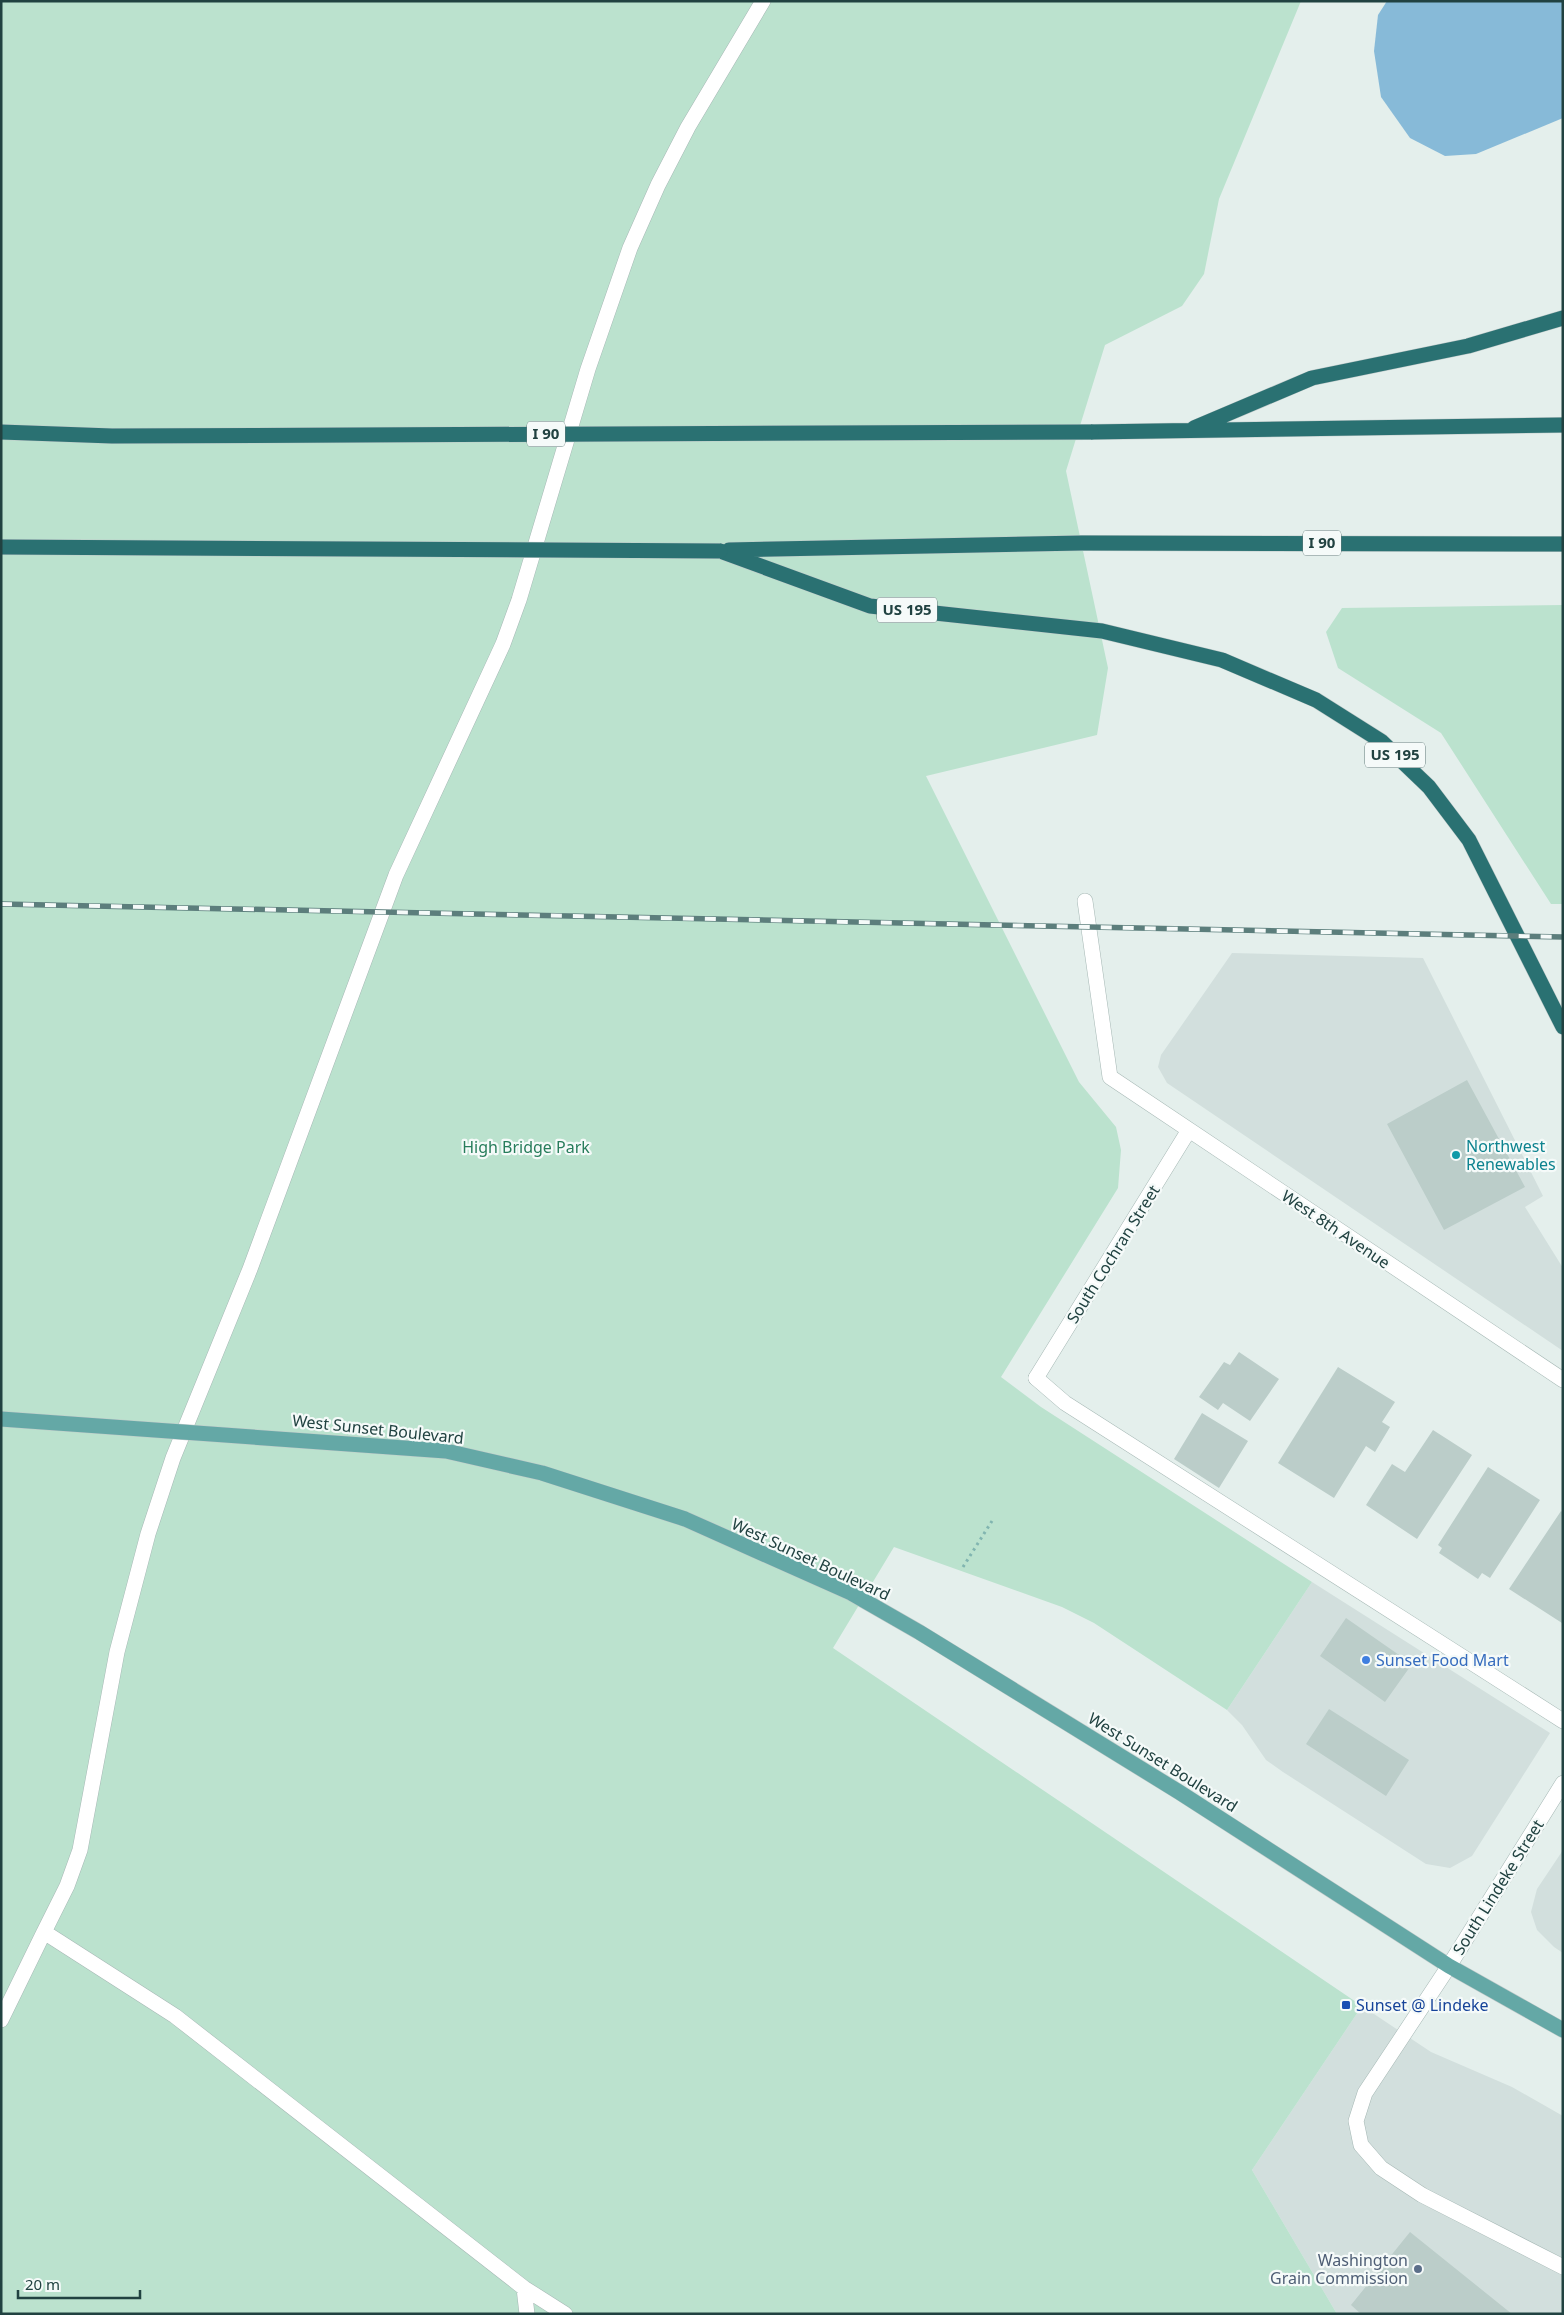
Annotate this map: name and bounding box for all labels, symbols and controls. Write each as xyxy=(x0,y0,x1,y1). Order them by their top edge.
road number: I 90 xyxy=(527,422,565,446)
road number: I 90 xyxy=(1303,530,1341,556)
road number: US 195 xyxy=(877,598,937,622)
road number: US 195 xyxy=(1365,742,1425,768)
place label: Northwest Renewables xyxy=(1466,1135,1556,1175)
park label: High Bridge Park xyxy=(462,1136,590,1158)
marker: Northwest Renewables xyxy=(1450,1149,1462,1161)
street label: South Cochran Street xyxy=(1061,1180,1165,1327)
street label: West 8th Avenue xyxy=(1277,1185,1395,1273)
street label: West Sunset Boulevard xyxy=(291,1409,465,1449)
street label: West Sunset Boulevard xyxy=(728,1513,894,1605)
place label: Sunset Food Mart xyxy=(1376,1649,1509,1671)
marker: Sunset Food Mart xyxy=(1360,1654,1372,1666)
street label: West Sunset Boulevard xyxy=(1084,1707,1242,1817)
street label: South Lindeke Street xyxy=(1447,1815,1549,1959)
place label: Sunset @ Lindeke xyxy=(1356,1994,1489,2016)
marker: Sunset @ Lindeke xyxy=(1340,1999,1352,2011)
place label: Washington Grain Commission xyxy=(1270,2249,1408,2289)
marker: Washington Grain Commission xyxy=(1412,2263,1424,2275)
scale bar xyxy=(18,2268,140,2300)
text: 20 m xyxy=(25,2274,60,2294)

